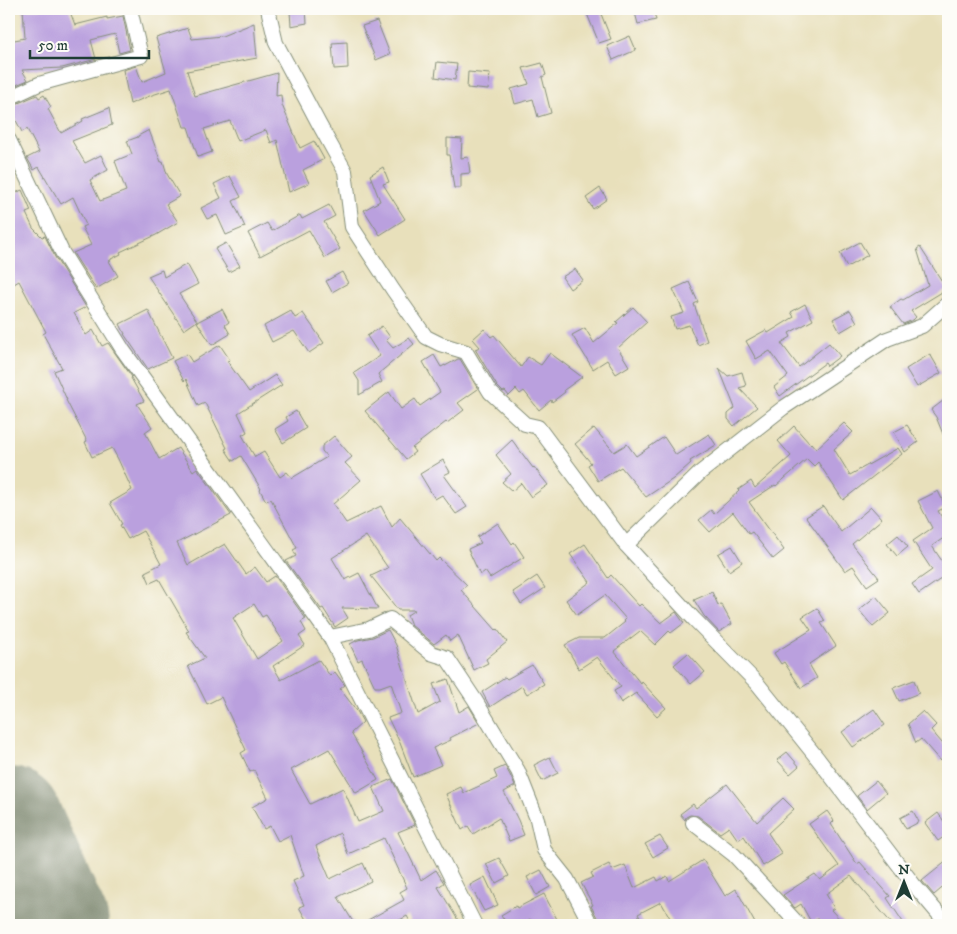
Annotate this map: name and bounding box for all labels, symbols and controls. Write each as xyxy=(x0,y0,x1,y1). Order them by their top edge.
scale bar xyxy=(30,28,149,60)
text: 50 m xyxy=(38,36,68,55)
north arrow xyxy=(880,856,930,906)
text: N xyxy=(898,861,910,879)

